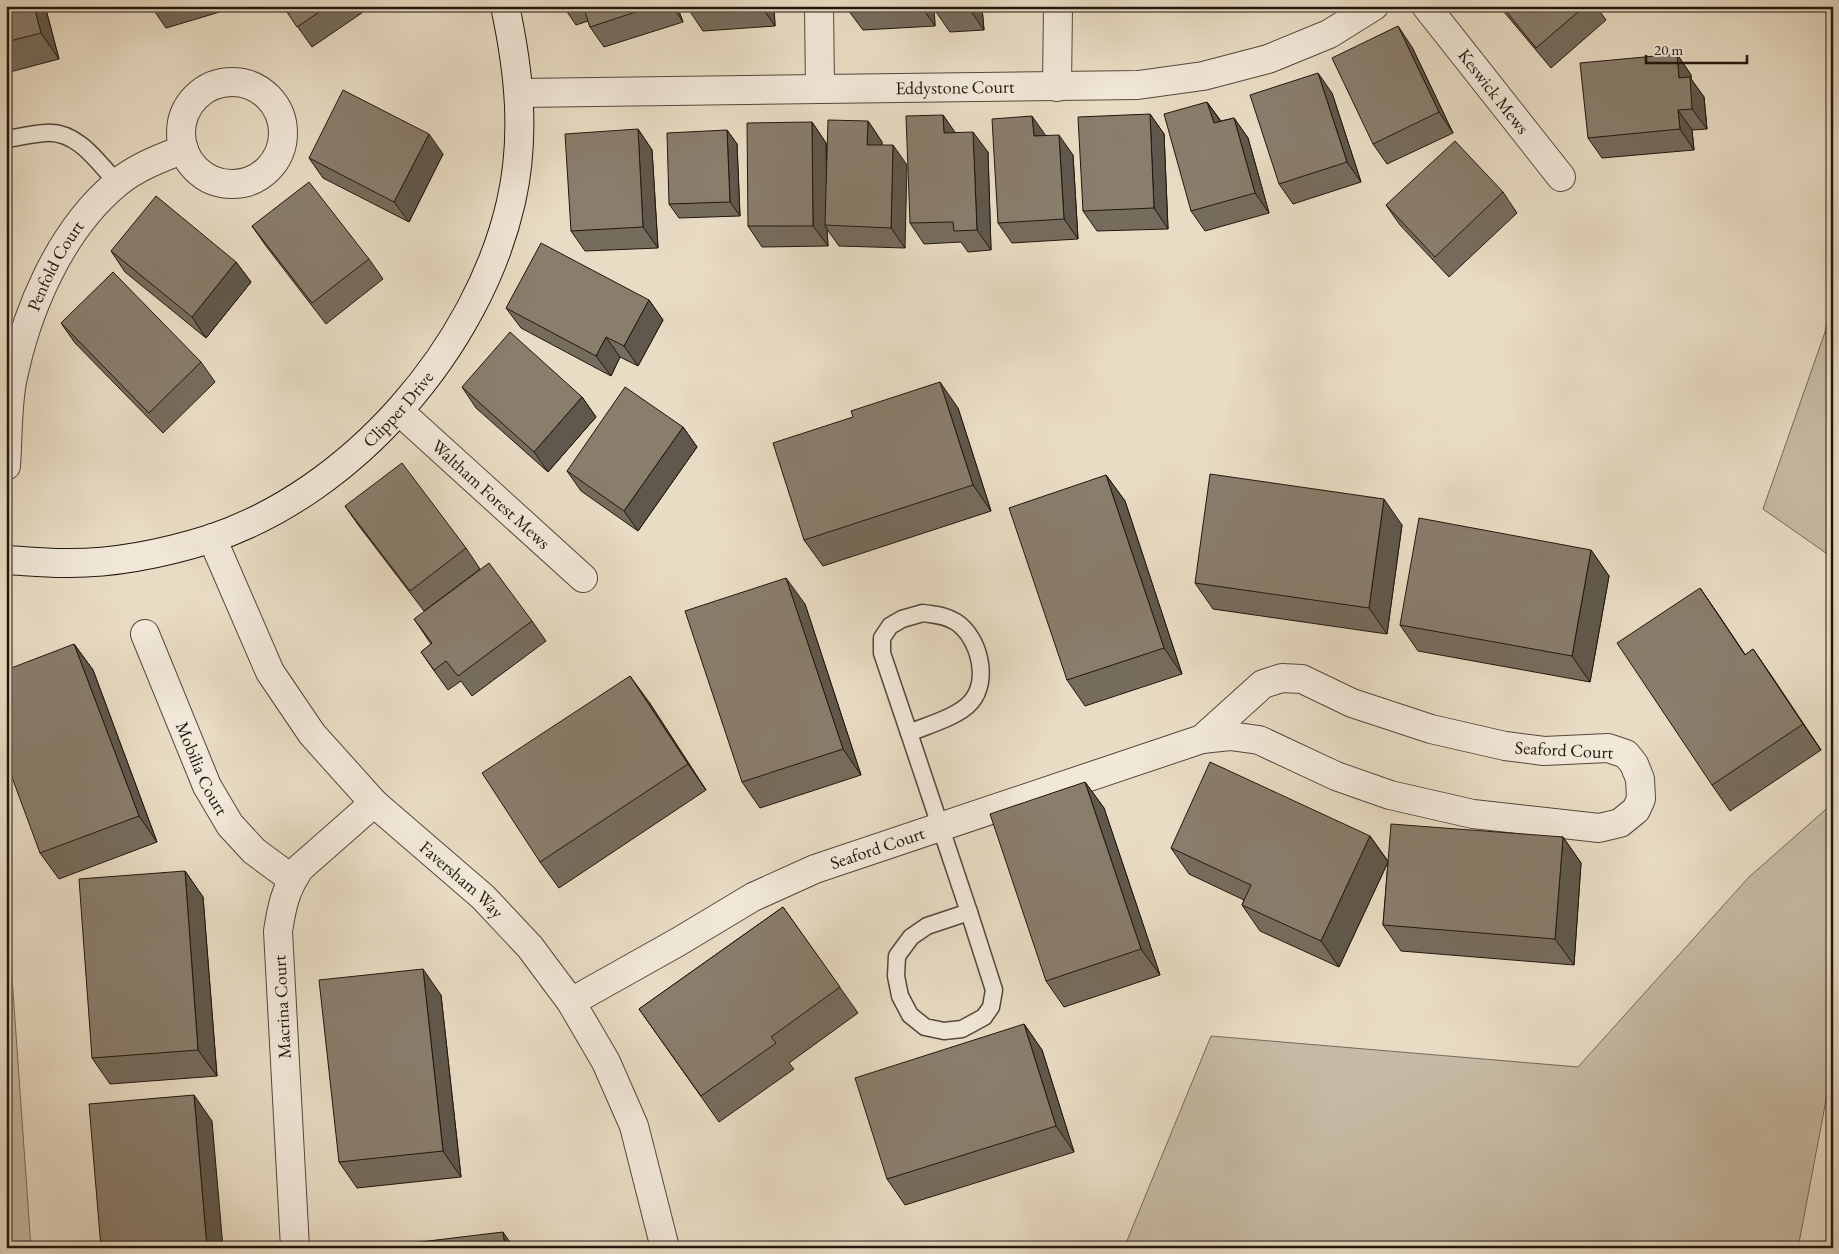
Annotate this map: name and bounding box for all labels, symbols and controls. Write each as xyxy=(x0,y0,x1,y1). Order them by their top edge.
scale bar xyxy=(1646,32,1748,64)
text: 20 m xyxy=(1654,40,1683,59)
street label: Keswick Mews xyxy=(1453,44,1535,139)
street label: Eddystone Court xyxy=(895,75,1015,99)
street label: Penfold Court xyxy=(21,215,89,314)
street label: Clipper Drive xyxy=(357,366,438,452)
street label: Waltham Forest Mews xyxy=(427,434,556,554)
street label: Mobilia Court xyxy=(171,718,234,820)
street label: Seaford Court xyxy=(1514,735,1614,764)
street label: Seaford Court xyxy=(827,821,928,874)
street label: Faversham Way xyxy=(415,835,509,923)
street label: Macrina Court xyxy=(267,954,296,1059)

